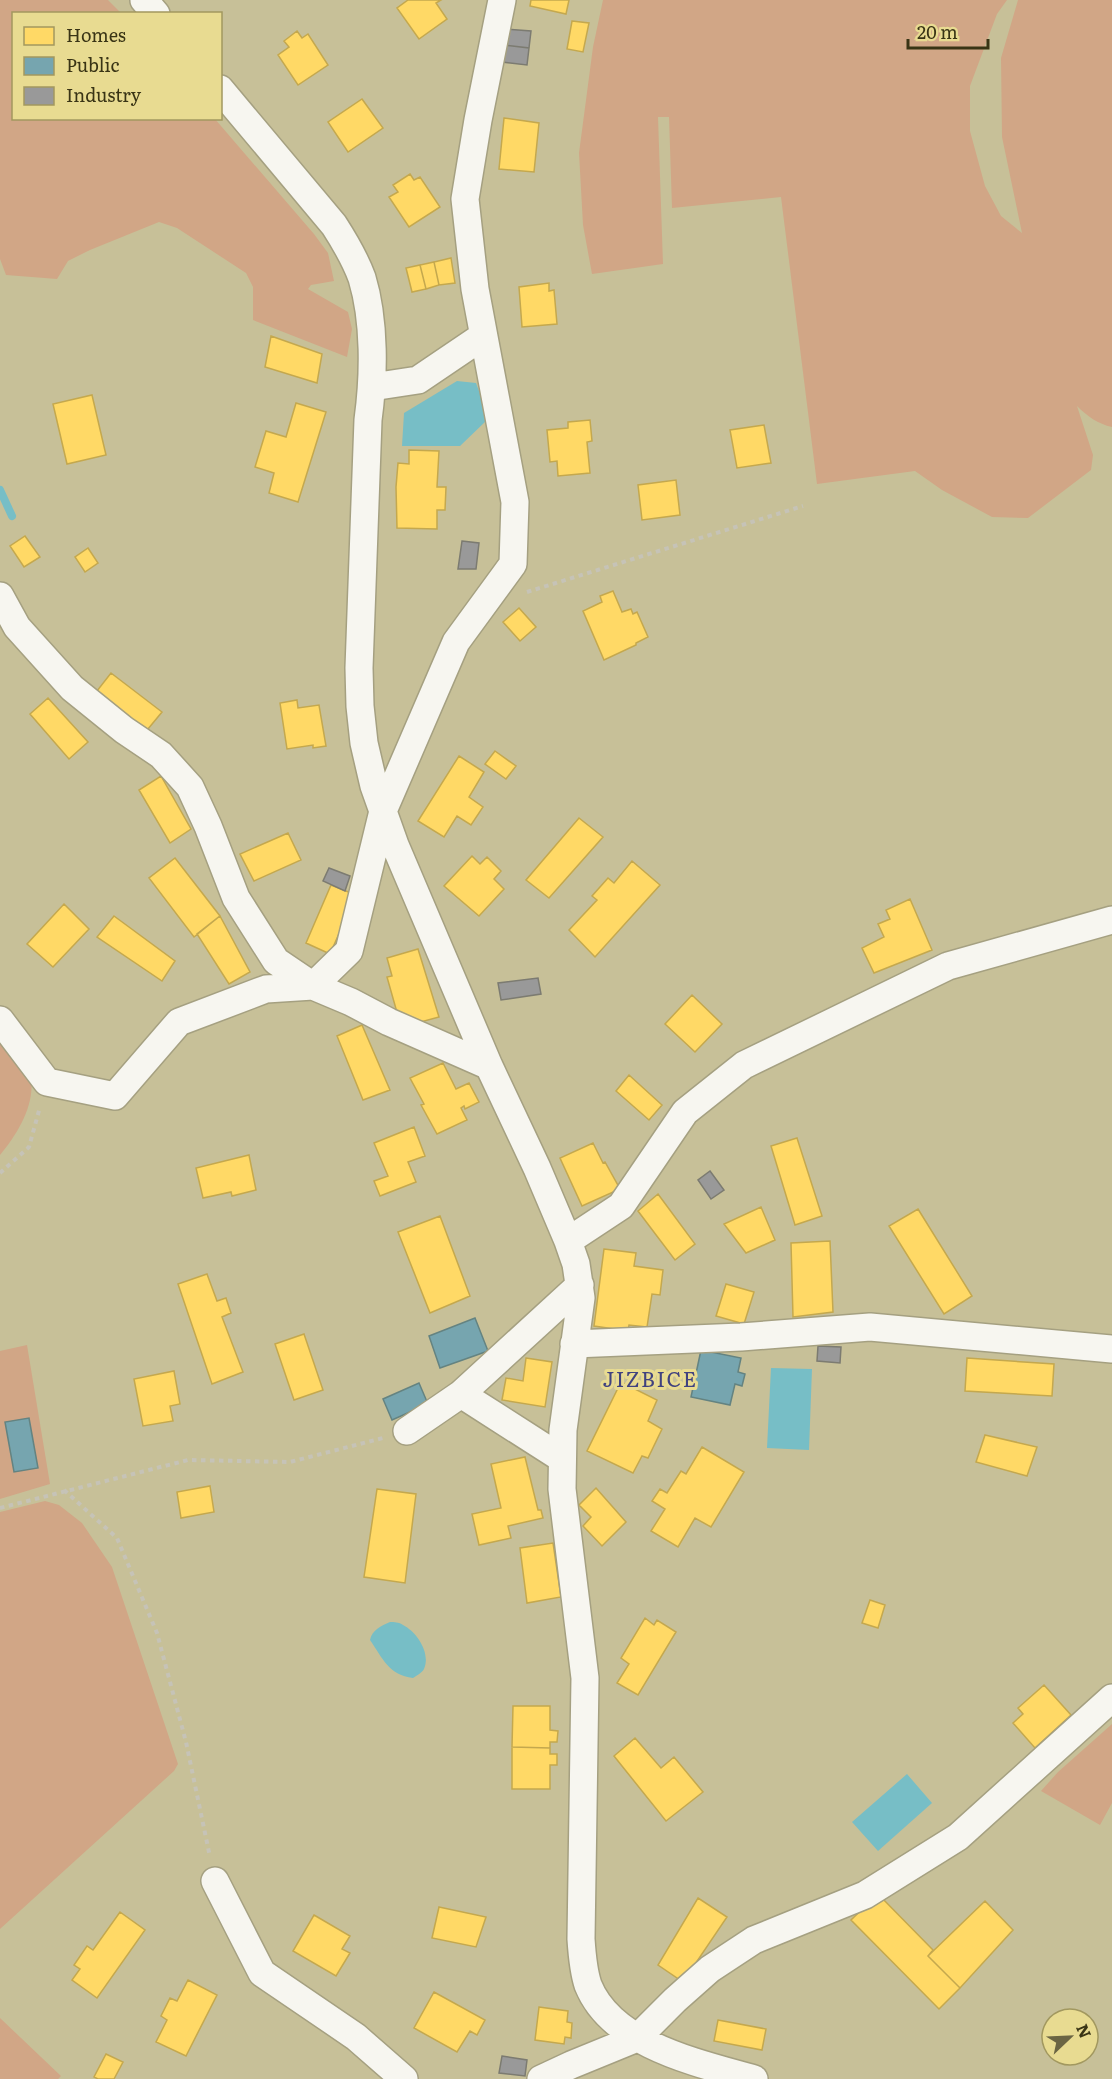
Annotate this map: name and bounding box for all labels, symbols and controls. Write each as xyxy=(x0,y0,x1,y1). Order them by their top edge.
legend xyxy=(12,12,222,120)
scale bar xyxy=(908,12,988,50)
text: 20 m xyxy=(917,18,958,45)
text: Homes xyxy=(66,21,126,48)
text: Public xyxy=(66,51,120,78)
text: Industry xyxy=(66,81,142,108)
district label: JIZBICE xyxy=(602,1362,698,1393)
north arrow xyxy=(1040,2007,1100,2067)
text: N xyxy=(1071,2020,1098,2042)

